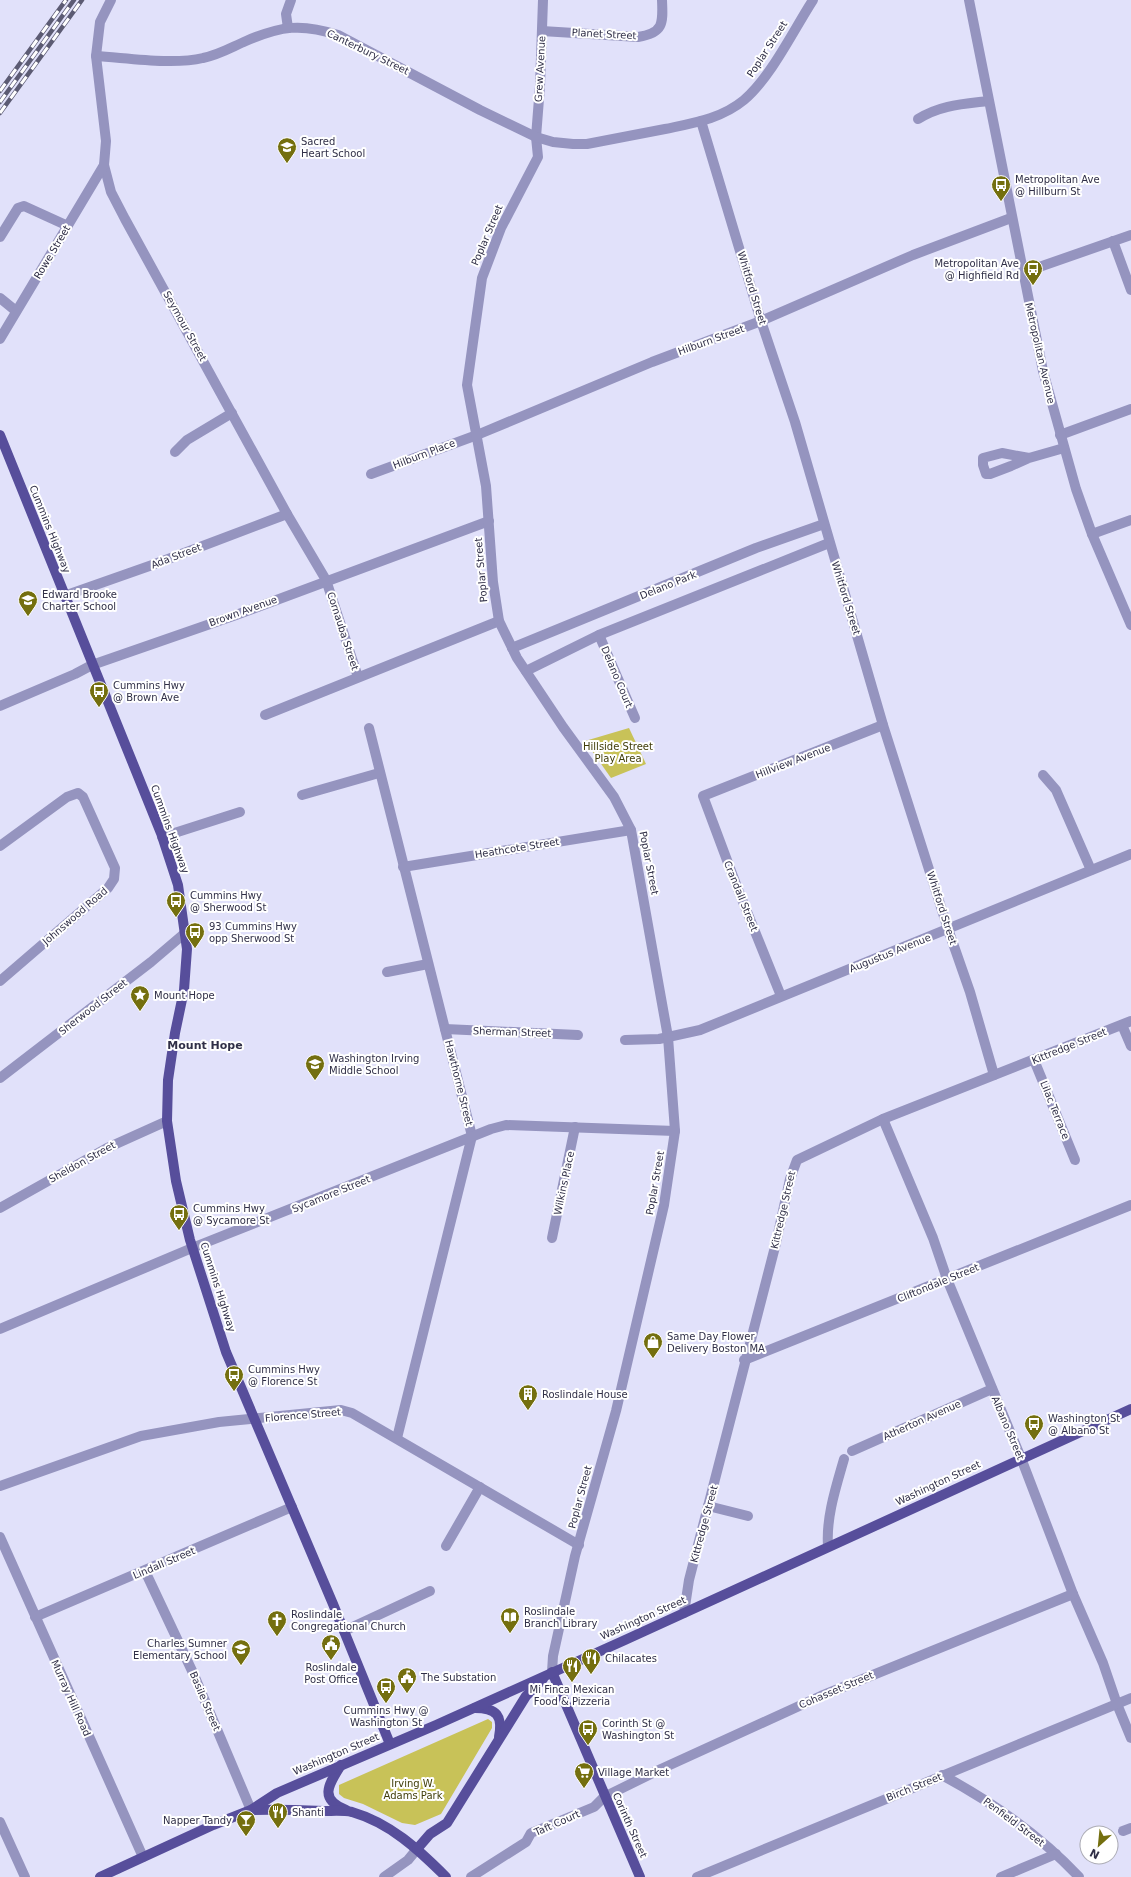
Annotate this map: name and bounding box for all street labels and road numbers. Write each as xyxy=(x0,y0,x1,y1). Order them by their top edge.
street label: Poplar Street xyxy=(745,19,789,79)
street label: Canterbury Street xyxy=(325,27,411,77)
street label: Planet Street xyxy=(571,27,637,41)
street label: Grew Avenue xyxy=(533,36,547,102)
street label: Poplar Street xyxy=(469,203,505,267)
street label: Rowe Street xyxy=(32,223,72,281)
street label: Whitford Street xyxy=(736,250,768,326)
street label: Seymour Street xyxy=(161,289,209,363)
street label: Metropolitan Avenue xyxy=(1023,301,1057,405)
street label: Hilburn Street xyxy=(676,323,746,357)
street label: Hilburn Place xyxy=(391,437,457,471)
street label: Cummins Highway xyxy=(27,484,73,574)
street label: Poplar Street xyxy=(473,537,489,603)
street label: Ada Street xyxy=(149,541,203,571)
street label: Whitford Street xyxy=(830,560,862,636)
street label: Delano Park xyxy=(638,569,698,601)
street label: Cornauba Street xyxy=(325,590,361,672)
street label: Brown Avenue xyxy=(207,594,279,628)
street label: Delano Court xyxy=(599,645,635,710)
street label: Hillview Avenue xyxy=(754,742,832,780)
street label: Cummins Highway xyxy=(149,783,191,875)
street label: Poplar Street xyxy=(637,830,661,896)
street label: Heathcote Street xyxy=(474,836,560,860)
street label: Crandall Street xyxy=(722,859,760,933)
street label: Whitford Street xyxy=(925,870,959,946)
street label: Johnswood Road xyxy=(40,885,110,948)
street label: Augustus Avenue xyxy=(848,932,932,974)
street label: Sherwood Street xyxy=(57,977,129,1037)
street label: Sherman Street xyxy=(473,1025,552,1039)
street label: Kittredge Street xyxy=(1030,1026,1108,1066)
street label: Hawthorne Street xyxy=(443,1039,475,1127)
street label: Lilac Terrace xyxy=(1038,1079,1072,1141)
street label: Sheldon Street xyxy=(47,1139,117,1185)
street label: Wilkins Place xyxy=(552,1150,576,1216)
street label: Poplar Street xyxy=(644,1150,666,1216)
street label: Kittredge Street xyxy=(769,1170,797,1250)
street label: Sycamore Street xyxy=(290,1173,372,1215)
street label: Cummins Highway xyxy=(198,1241,238,1333)
street label: Cliftondale Street xyxy=(895,1262,981,1304)
street label: Albano Street xyxy=(990,1394,1026,1462)
street label: Atherton Avenue xyxy=(881,1398,963,1442)
street label: Florence Street xyxy=(265,1406,342,1424)
street label: Washington Street xyxy=(894,1458,982,1507)
street label: Poplar Street xyxy=(566,1464,594,1530)
street label: Kittredge Street xyxy=(688,1484,720,1564)
street label: Lindall Street xyxy=(131,1545,197,1581)
street label: Washington Street xyxy=(599,1594,687,1642)
street label: Murray Hill Road xyxy=(49,1658,93,1738)
street label: Cohasset Street xyxy=(797,1669,875,1711)
street label: Basile Street xyxy=(188,1670,222,1732)
street label: Washington Street xyxy=(291,1731,381,1777)
street label: Birch Street xyxy=(885,1771,943,1803)
street label: Corinth Street xyxy=(611,1791,649,1859)
street label: Penfield Street xyxy=(981,1796,1047,1848)
street label: Taft Court xyxy=(532,1808,581,1838)

